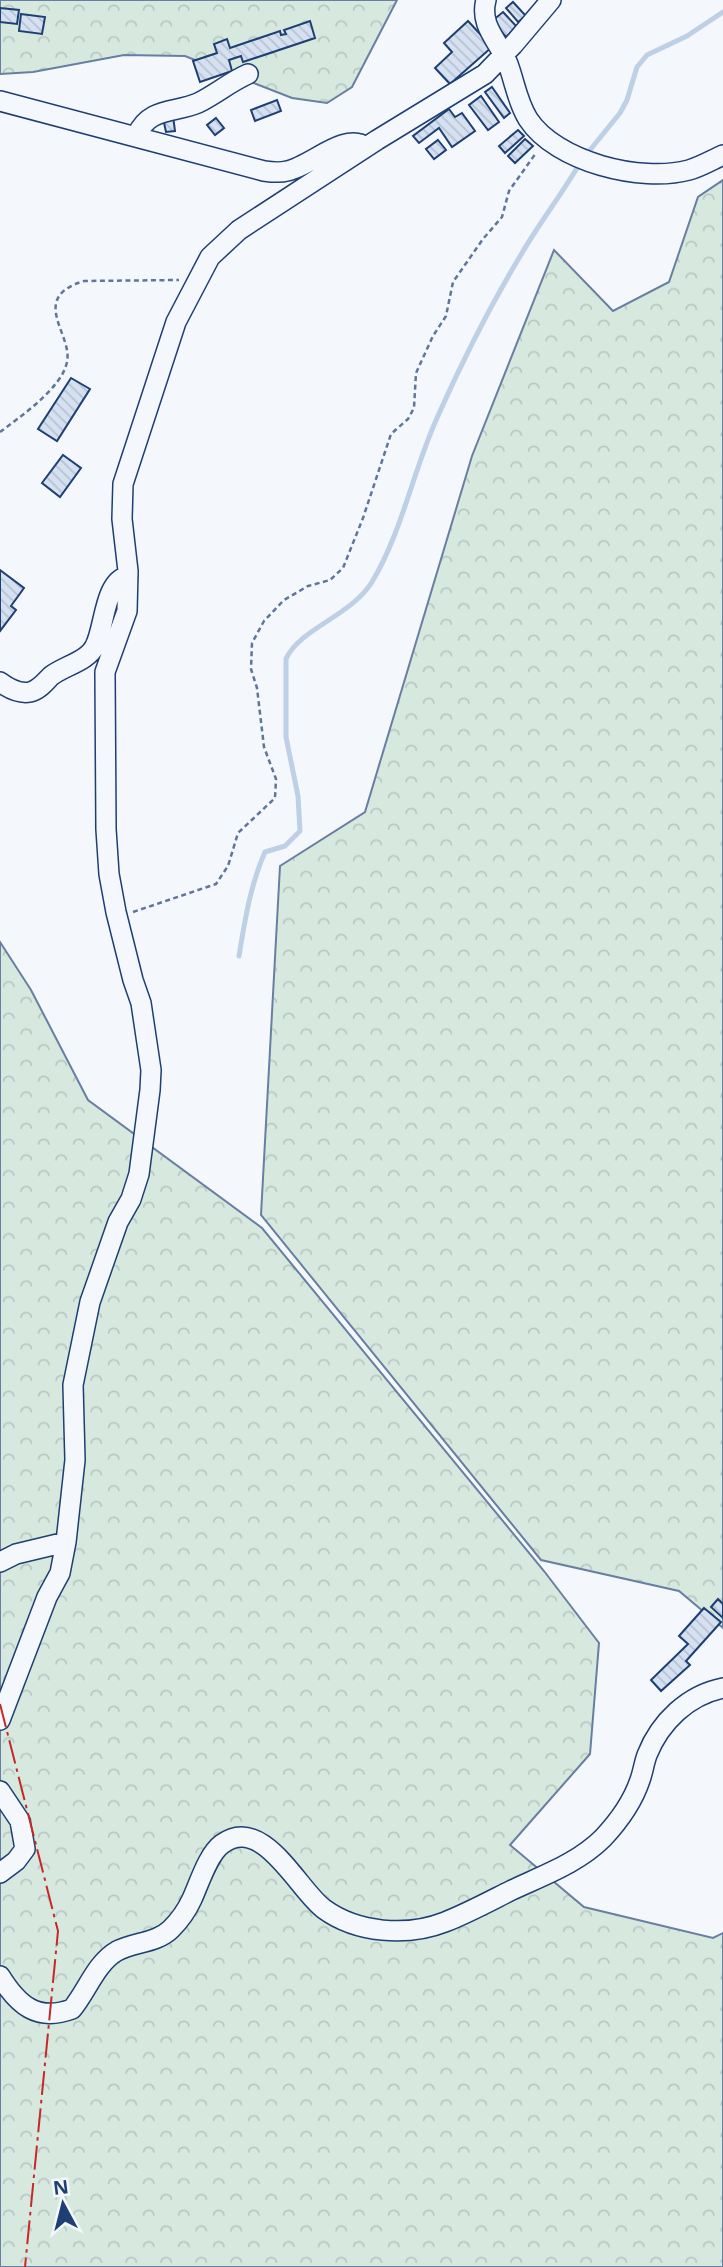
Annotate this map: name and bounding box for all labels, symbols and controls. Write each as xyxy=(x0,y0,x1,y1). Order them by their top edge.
north arrow xyxy=(28,2169,98,2239)
text: N xyxy=(52,2173,70,2201)

